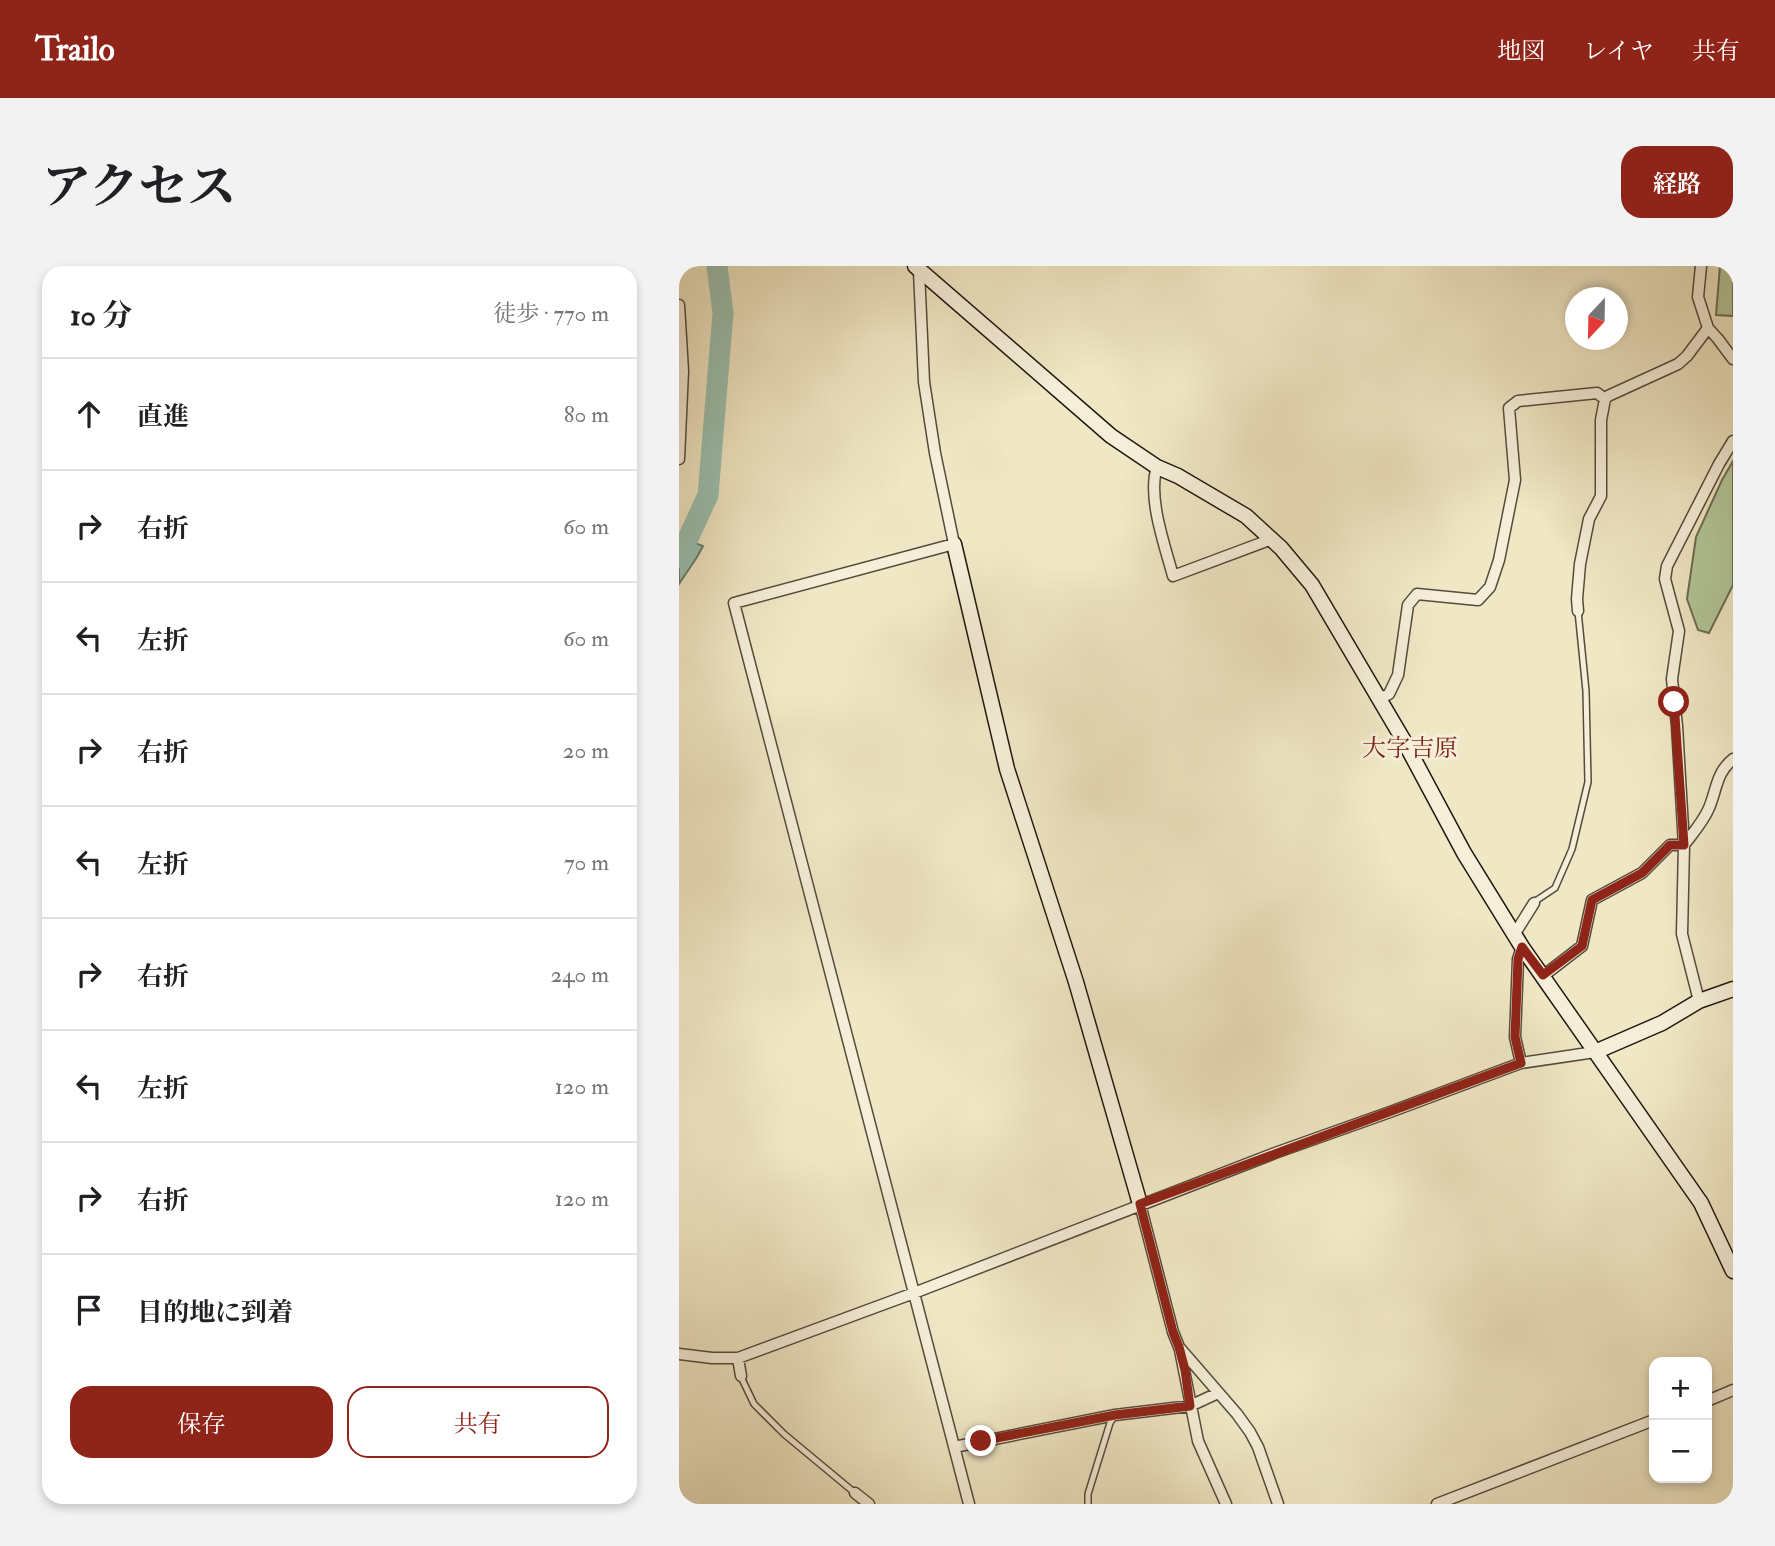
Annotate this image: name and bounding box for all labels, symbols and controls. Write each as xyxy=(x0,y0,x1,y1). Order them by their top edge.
text: Trailo xyxy=(35,29,115,70)
text: 地図 xyxy=(1497,36,1545,67)
text: レイヤ xyxy=(1583,36,1654,67)
text: 共有 xyxy=(1692,36,1740,67)
button: 経路 xyxy=(1621,146,1733,218)
text: アクセス xyxy=(42,157,237,218)
north arrow xyxy=(1565,287,1628,350)
text: 10 分 xyxy=(70,297,132,334)
text: 徒歩 · 770 m xyxy=(493,299,609,328)
icon: ahead xyxy=(70,395,108,433)
text: 80 m xyxy=(564,400,609,429)
text: 直進 xyxy=(137,401,189,433)
icon: right xyxy=(70,507,108,545)
text: 60 m xyxy=(563,512,609,541)
text: 右折 xyxy=(137,513,189,545)
icon: left xyxy=(70,619,108,657)
text: 60 m xyxy=(563,624,609,653)
text: 左折 xyxy=(137,625,189,657)
route start xyxy=(1658,686,1689,717)
icon: right xyxy=(70,731,108,769)
district label: 大字吉原 xyxy=(1362,733,1458,764)
text: 20 m xyxy=(563,736,609,765)
text: 右折 xyxy=(137,737,189,769)
icon: left xyxy=(70,843,108,881)
text: 70 m xyxy=(564,848,609,877)
text: 左折 xyxy=(137,849,189,881)
icon: right xyxy=(70,955,108,993)
text: 240 m xyxy=(550,960,609,989)
text: 右折 xyxy=(137,961,189,993)
icon: left xyxy=(70,1067,108,1105)
text: 120 m xyxy=(555,1072,609,1101)
text: 左折 xyxy=(137,1073,189,1105)
icon: right xyxy=(70,1179,108,1217)
text: 120 m xyxy=(555,1184,609,1213)
text: 右折 xyxy=(137,1185,189,1217)
icon: arrive xyxy=(70,1291,108,1329)
text: 目的地に到着 xyxy=(137,1297,293,1329)
map controls xyxy=(1649,1357,1712,1483)
button: + xyxy=(1649,1357,1712,1420)
button: 保存 xyxy=(70,1386,333,1458)
button: 共有 xyxy=(347,1386,609,1458)
button: − xyxy=(1649,1420,1712,1483)
route end xyxy=(965,1425,996,1456)

